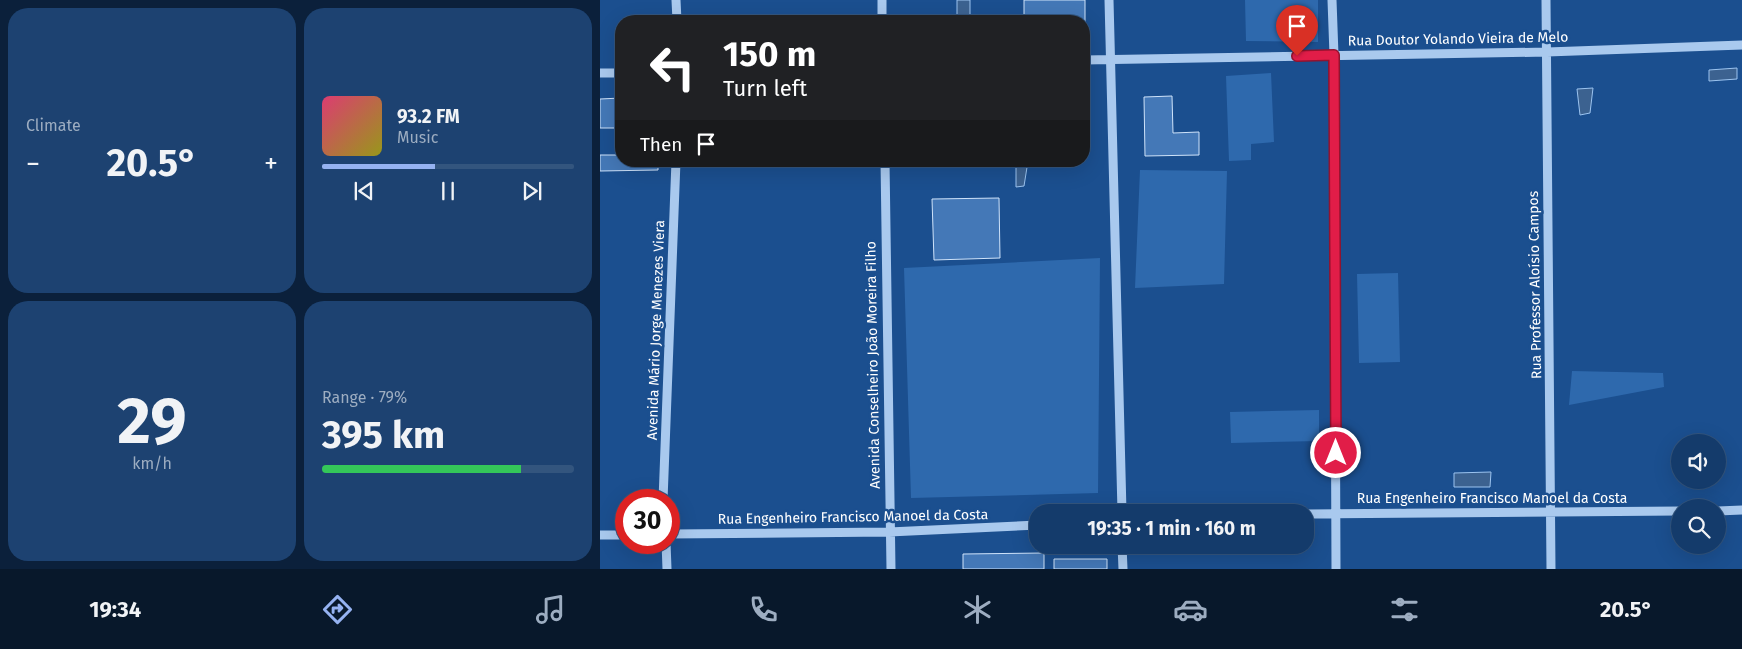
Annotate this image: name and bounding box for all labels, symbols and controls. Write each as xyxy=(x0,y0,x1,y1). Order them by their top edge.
pin xyxy=(1276,5,1318,56)
icon: arrive xyxy=(1283,12,1311,40)
street label: Rua Doutor Yolando Vieira de Melo xyxy=(1348,29,1568,49)
text: 150 m xyxy=(723,33,816,75)
icon: left xyxy=(640,35,705,100)
text: Turn left xyxy=(723,75,807,102)
text: 93.2 FM xyxy=(397,105,460,128)
text: Climate xyxy=(26,116,81,135)
text: Music xyxy=(397,128,438,147)
icon: arrive xyxy=(692,130,720,158)
text: Then xyxy=(640,133,682,156)
text: 20.5° xyxy=(106,140,198,186)
text: − xyxy=(26,147,40,180)
text: + xyxy=(264,147,278,180)
icon: previous xyxy=(350,177,378,205)
icon: pause xyxy=(434,177,462,205)
icon: next xyxy=(518,177,546,205)
street label: Rua Professor Aloísio Campos xyxy=(1525,190,1545,379)
street label: Avenida Mário Jorge Menezes Viera xyxy=(644,220,668,440)
street label: Avenida Conselheiro João Moreira Filho xyxy=(862,241,884,489)
text: 29 xyxy=(117,382,187,460)
text: Range · 79% xyxy=(322,388,407,407)
text: 395 km xyxy=(322,412,445,458)
position arrow xyxy=(1309,426,1361,478)
map controls xyxy=(1671,434,1726,554)
button: sound xyxy=(1671,434,1726,489)
text: km/h xyxy=(132,454,172,473)
speed limit sign: 30 xyxy=(615,489,680,554)
street label: Rua Engenheiro Francisco Manoel da Costa xyxy=(1357,490,1627,507)
button: search xyxy=(1671,499,1726,554)
street label: Rua Engenheiro Francisco Manoel da Costa xyxy=(718,506,988,528)
text: 19:35 · 1 min · 160 m xyxy=(1087,517,1256,540)
icon: directions xyxy=(320,592,355,627)
icon: music xyxy=(533,592,568,627)
icon: phone xyxy=(746,592,781,627)
icon: climate xyxy=(960,592,995,627)
icon: car xyxy=(1173,592,1208,627)
icon: filters xyxy=(1387,592,1422,627)
text: 19:34 xyxy=(89,596,141,623)
text: 20.5° xyxy=(1600,596,1653,623)

